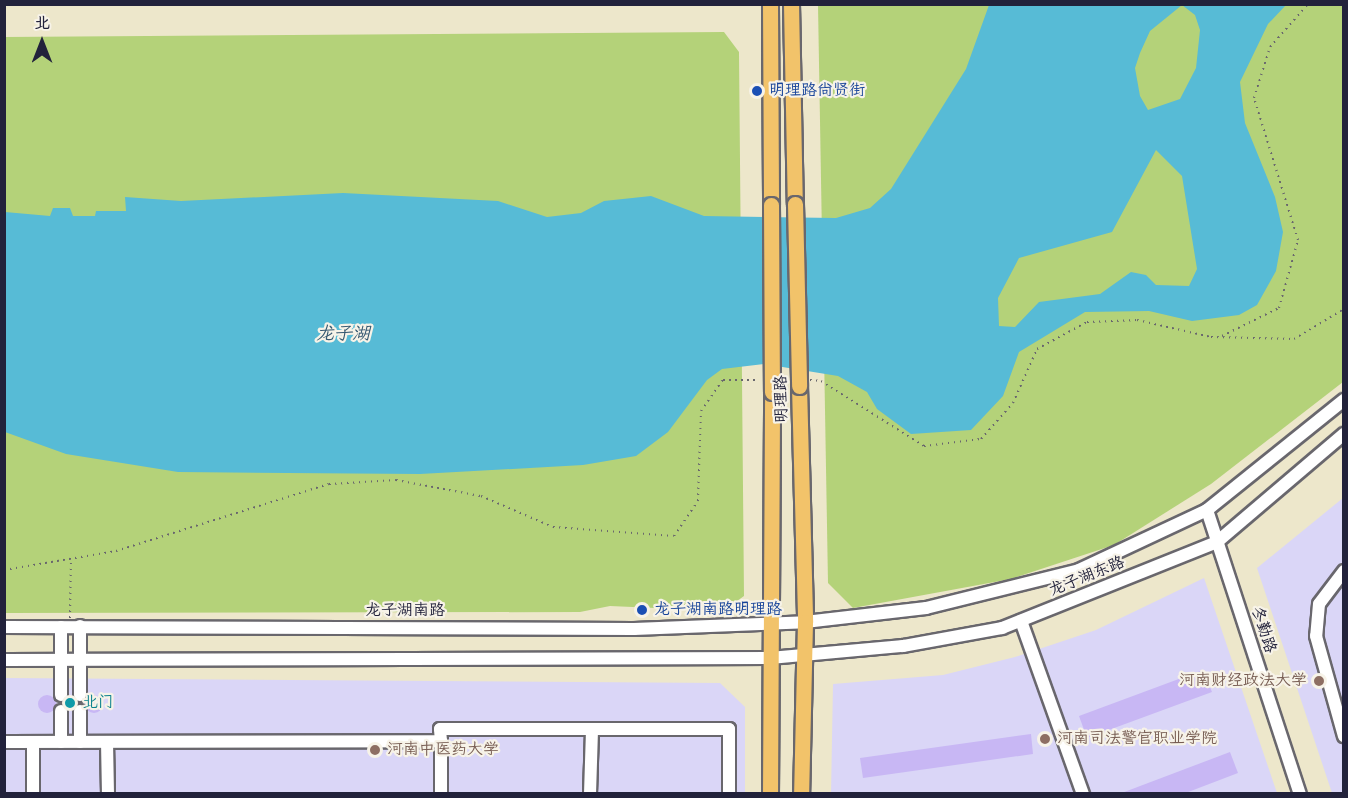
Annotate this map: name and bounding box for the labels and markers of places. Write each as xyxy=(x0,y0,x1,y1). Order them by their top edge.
place label: 明理路尚贤街 xyxy=(769,81,865,101)
marker: 明理路尚贤街 xyxy=(750,84,764,98)
place label: 龙子湖南路明理路 xyxy=(654,600,782,620)
marker: 龙子湖南路明理路 xyxy=(635,603,649,617)
place label: 河南财经政法大学 xyxy=(1179,671,1307,691)
marker: 河南财经政法大学 xyxy=(1312,674,1326,688)
place label: 北门 xyxy=(82,693,114,713)
marker: 北门 xyxy=(63,696,77,710)
place label: 河南司法警官职业学院 xyxy=(1057,729,1217,749)
marker: 河南司法警官职业学院 xyxy=(1038,732,1052,746)
place label: 河南中医药大学 xyxy=(387,740,499,760)
marker: 河南中医药大学 xyxy=(368,743,382,757)

